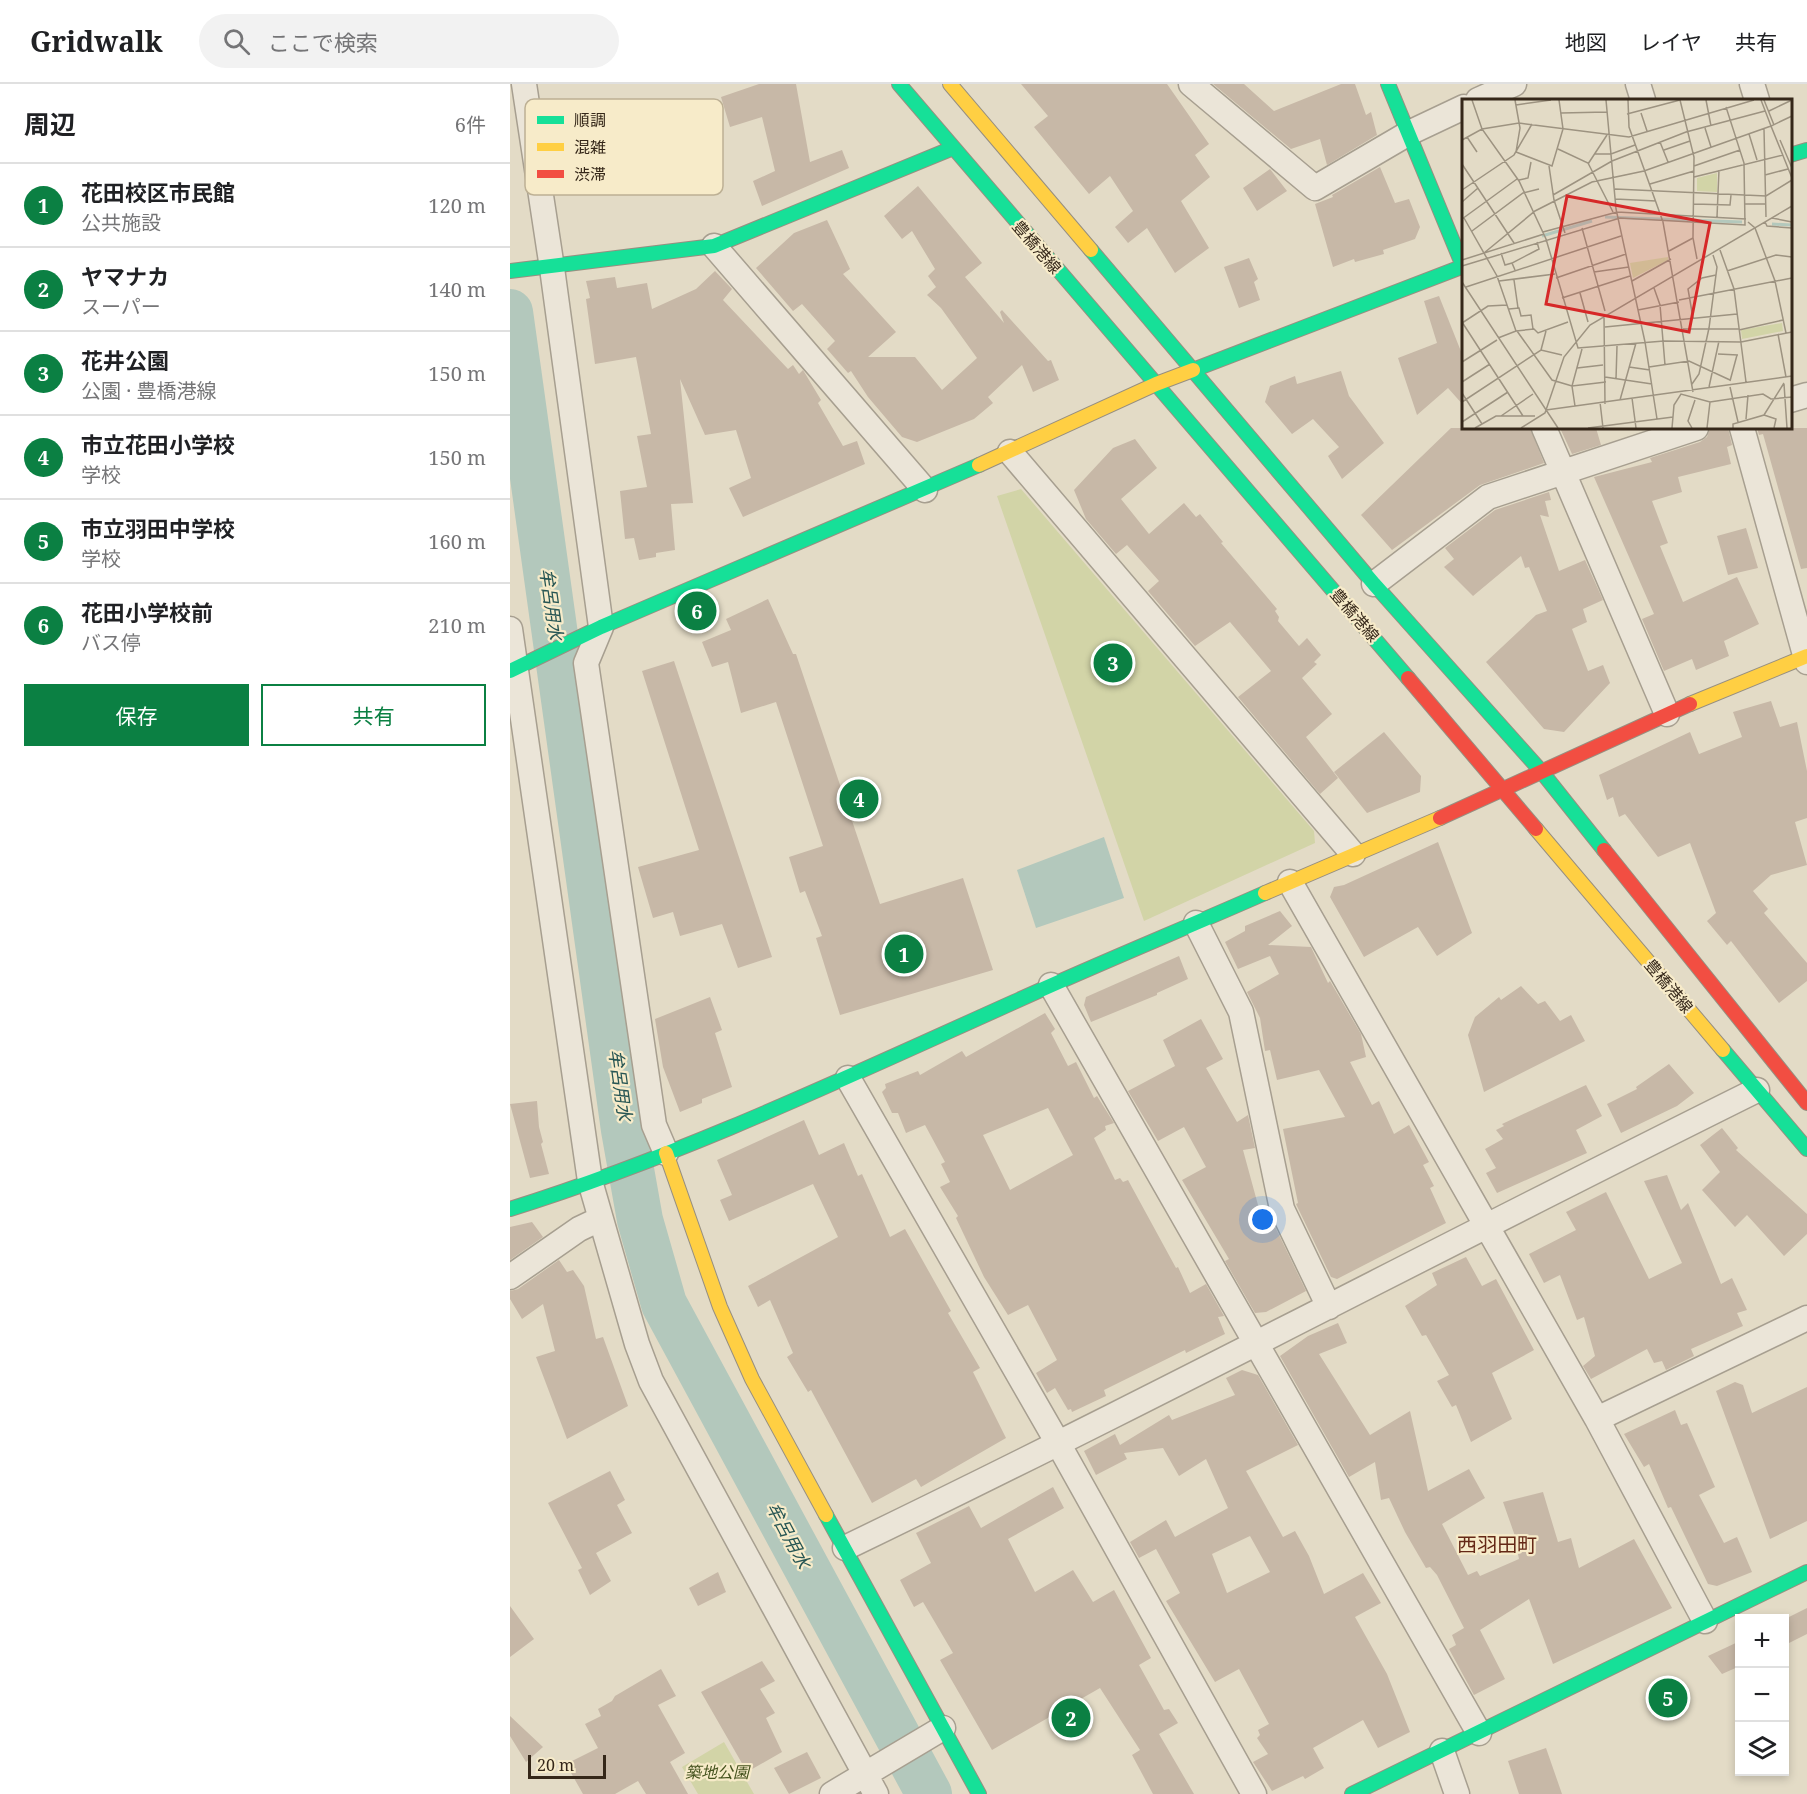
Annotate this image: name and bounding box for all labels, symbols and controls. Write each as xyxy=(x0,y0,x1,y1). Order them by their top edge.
search box xyxy=(199,14,619,68)
text: Gridwalk xyxy=(30,22,163,60)
icon: search xyxy=(220,25,253,58)
text: ここで検索 xyxy=(268,27,378,57)
text: 地図 xyxy=(1565,28,1607,56)
text: レイヤ xyxy=(1640,28,1702,56)
text: 共有 xyxy=(1735,28,1777,56)
legend xyxy=(525,99,723,195)
inset map xyxy=(1462,99,1792,429)
text: 周辺 xyxy=(24,106,76,142)
text: 順調 xyxy=(574,109,606,131)
text: 6件 xyxy=(455,111,486,138)
text: 混雑 xyxy=(574,136,606,158)
text: 渋滞 xyxy=(574,163,606,185)
text: 花田校区市民館 xyxy=(81,177,235,207)
text: 1 xyxy=(38,192,49,219)
text: 120 m xyxy=(428,192,486,219)
text: 公共施設 xyxy=(81,209,161,236)
street label: 豊橋港線 xyxy=(1008,216,1066,278)
text: ヤマナカ xyxy=(81,261,169,291)
text: 2 xyxy=(38,276,49,303)
text: 140 m xyxy=(428,276,486,303)
text: スーパー xyxy=(81,293,161,320)
text: 花井公園 xyxy=(81,345,169,375)
text: 3 xyxy=(38,360,49,387)
text: 150 m xyxy=(428,360,486,387)
text: 公園 · 豊橋港線 xyxy=(81,377,216,404)
text: 市立花田小学校 xyxy=(81,429,235,459)
text: 4 xyxy=(38,444,49,471)
text: 150 m xyxy=(428,444,486,471)
text: 学校 xyxy=(81,461,121,488)
text: 市立羽田中学校 xyxy=(81,513,235,543)
text: 5 xyxy=(38,528,49,555)
text: 160 m xyxy=(428,528,486,555)
text: 学校 xyxy=(81,545,121,572)
water label: 牟呂用水 xyxy=(535,567,569,643)
street label: 豊橋港線 xyxy=(1326,584,1384,646)
pin: 6 xyxy=(678,588,717,634)
text: 花田小学校前 xyxy=(81,597,213,627)
text: 6 xyxy=(38,612,49,639)
text: 210 m xyxy=(428,612,486,639)
text: バス停 xyxy=(81,629,141,656)
pin: 3 xyxy=(1094,640,1132,686)
button: 保存 xyxy=(24,684,249,746)
button: 共有 xyxy=(261,684,486,746)
pin: 4 xyxy=(840,776,878,822)
pin: 1 xyxy=(884,932,924,976)
street label: 豊橋港線 xyxy=(1640,954,1698,1018)
water label: 牟呂用水 xyxy=(604,1048,638,1124)
your location xyxy=(1248,1205,1277,1234)
water label: 牟呂用水 xyxy=(762,1498,817,1574)
district label: 西羽田町 xyxy=(1457,1531,1537,1558)
map controls xyxy=(1735,1614,1789,1776)
button: + xyxy=(1735,1614,1789,1668)
button: − xyxy=(1735,1668,1789,1722)
pin: 5 xyxy=(1648,1676,1688,1720)
pin: 2 xyxy=(1052,1696,1090,1740)
button: layers xyxy=(1735,1722,1789,1776)
scale bar xyxy=(528,1752,606,1780)
text: 20 m xyxy=(537,1754,574,1776)
park label: 築地公園 xyxy=(685,1761,751,1783)

